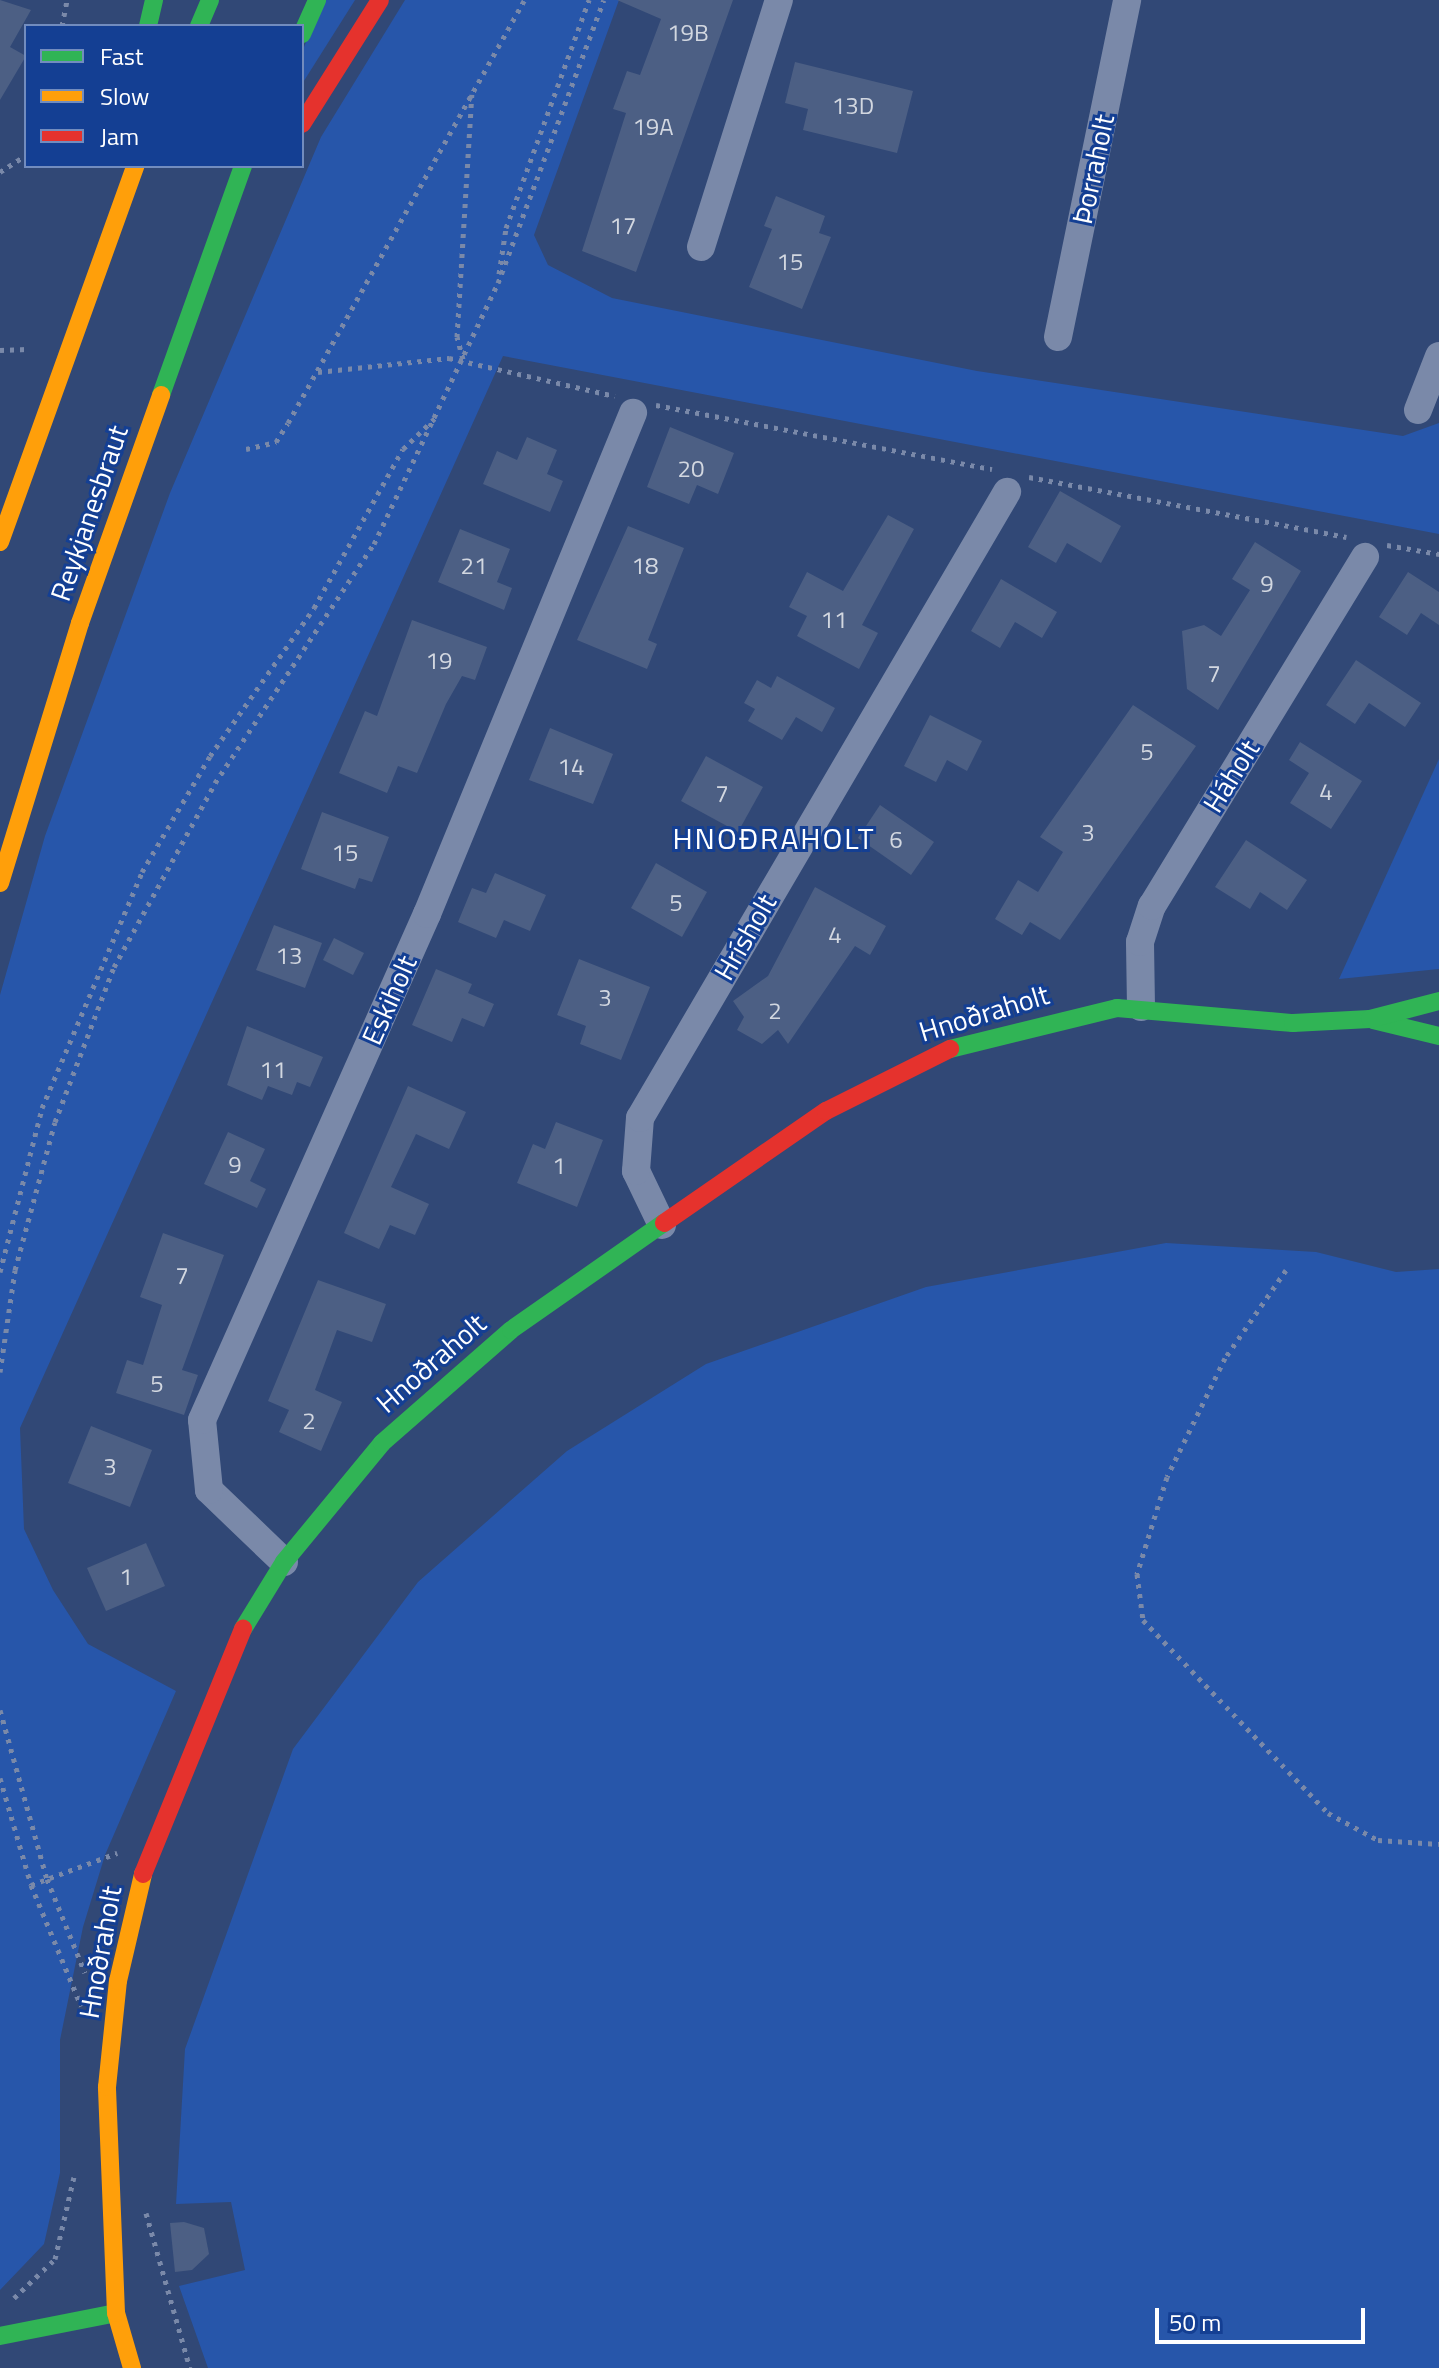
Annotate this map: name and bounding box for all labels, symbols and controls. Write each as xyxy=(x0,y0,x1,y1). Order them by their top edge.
house number: 19B xyxy=(667,19,709,47)
legend xyxy=(24,24,304,168)
text: Fast xyxy=(100,38,143,74)
text: Slow xyxy=(100,78,149,114)
house number: 13D xyxy=(832,92,874,120)
street label: Þorraholt xyxy=(1065,111,1121,227)
house number: 19A xyxy=(632,113,674,141)
text: Jam xyxy=(100,118,139,154)
house number: 17 xyxy=(610,212,636,240)
house number: 15 xyxy=(777,248,803,276)
street label: Reykjanesbraut xyxy=(43,421,135,605)
house number: 20 xyxy=(678,455,704,483)
house number: 21 xyxy=(461,552,487,580)
house number: 18 xyxy=(632,552,658,580)
house number: 9 xyxy=(1260,570,1274,598)
house number: 11 xyxy=(821,606,847,634)
house number: 19 xyxy=(426,647,452,675)
house number: 7 xyxy=(1207,660,1221,688)
street label: Háholt xyxy=(1196,734,1266,818)
house number: 5 xyxy=(1140,738,1154,766)
house number: 14 xyxy=(558,753,584,781)
house number: 4 xyxy=(1319,778,1333,806)
house number: 7 xyxy=(715,780,729,808)
house number: 3 xyxy=(1081,819,1095,847)
district label: HNOÐRAHOLT xyxy=(672,820,876,856)
house number: 6 xyxy=(889,826,903,854)
house number: 15 xyxy=(332,839,358,867)
street label: Hrísholt xyxy=(707,888,783,986)
house number: 5 xyxy=(669,889,683,917)
house number: 4 xyxy=(828,921,842,949)
house number: 13 xyxy=(276,942,302,970)
street label: Eskiholt xyxy=(355,950,423,1050)
street label: Hnoðraholt xyxy=(915,977,1053,1049)
house number: 3 xyxy=(598,984,612,1012)
house number: 2 xyxy=(768,997,782,1025)
house number: 11 xyxy=(260,1056,286,1084)
house number: 9 xyxy=(228,1151,242,1179)
house number: 1 xyxy=(552,1152,566,1180)
house number: 7 xyxy=(175,1262,189,1290)
street label: Hnoðraholt xyxy=(369,1306,493,1420)
house number: 5 xyxy=(150,1370,164,1398)
house number: 2 xyxy=(302,1407,316,1435)
house number: 3 xyxy=(103,1453,117,1481)
house number: 1 xyxy=(119,1563,133,1591)
street label: Hnoðraholt xyxy=(72,1883,128,2021)
scale bar xyxy=(1159,2292,1369,2342)
text: 50 m xyxy=(1169,2304,1221,2340)

